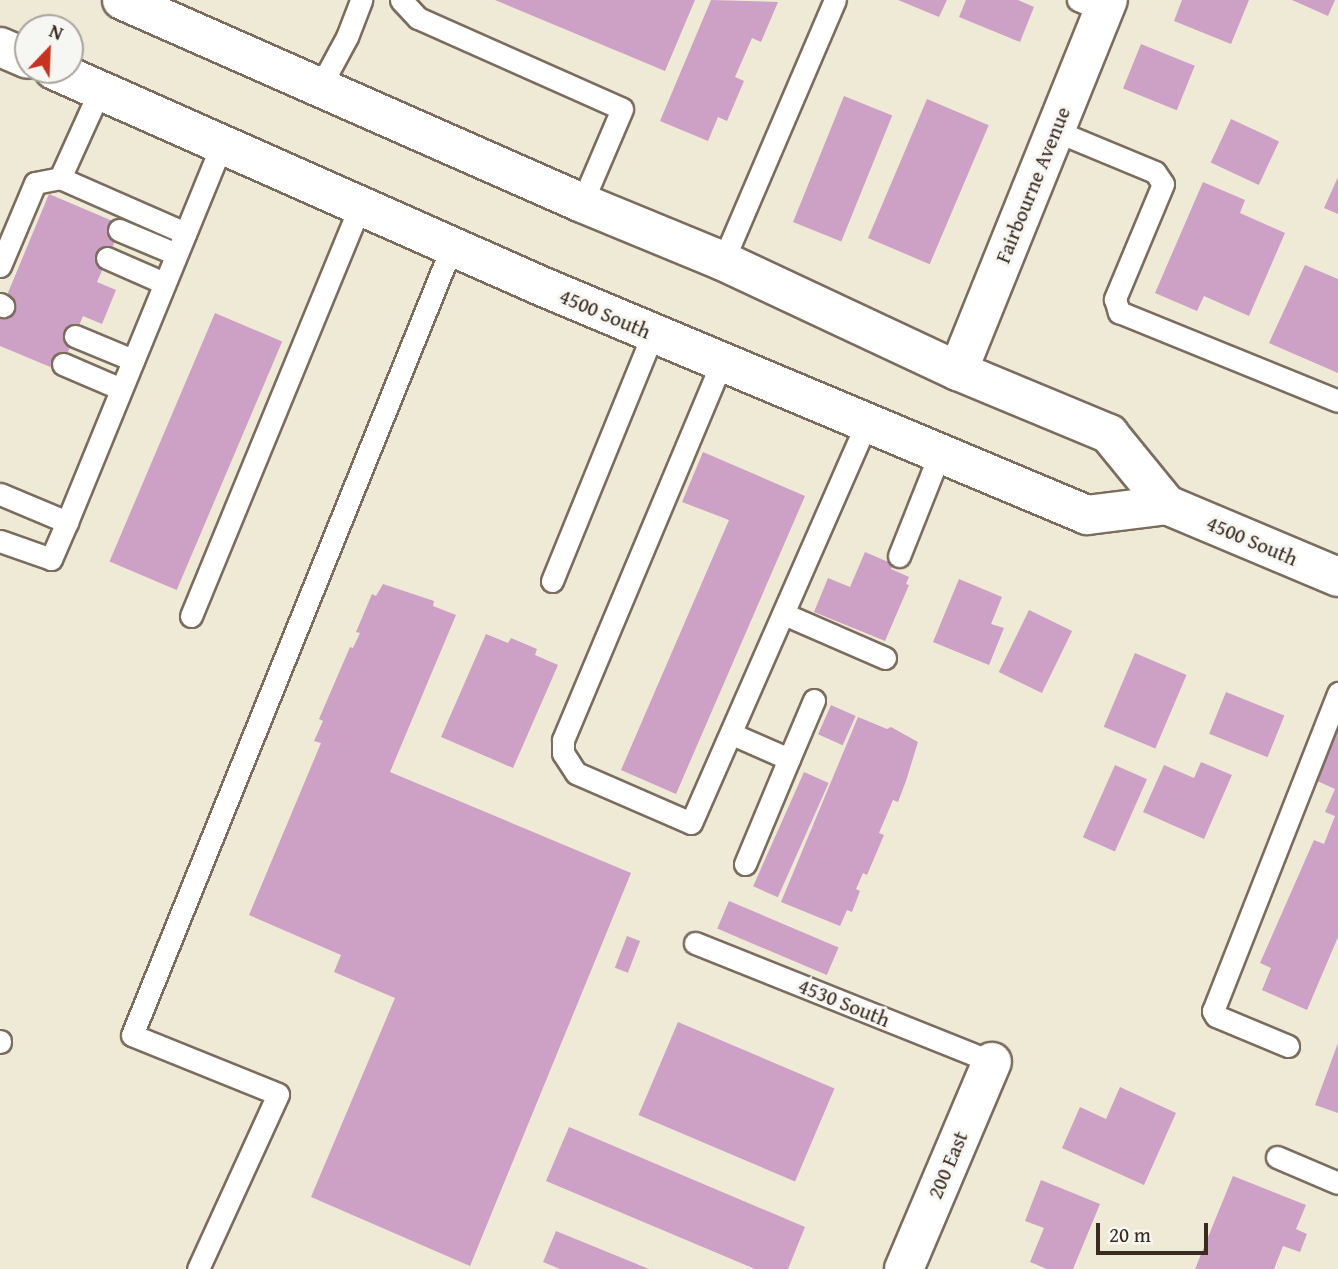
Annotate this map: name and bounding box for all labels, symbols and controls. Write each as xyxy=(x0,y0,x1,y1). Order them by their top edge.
north arrow xyxy=(14,14,84,84)
text: N xyxy=(45,16,68,47)
street label: Fairbourne Avenue xyxy=(990,103,1076,267)
street label: 4500 South xyxy=(556,284,654,344)
street label: 4500 South xyxy=(1203,511,1301,571)
street label: 4530 South xyxy=(794,973,894,1033)
street label: 200 East xyxy=(922,1127,974,1203)
scale bar xyxy=(1100,1210,1212,1254)
text: 20 m xyxy=(1109,1219,1151,1250)

